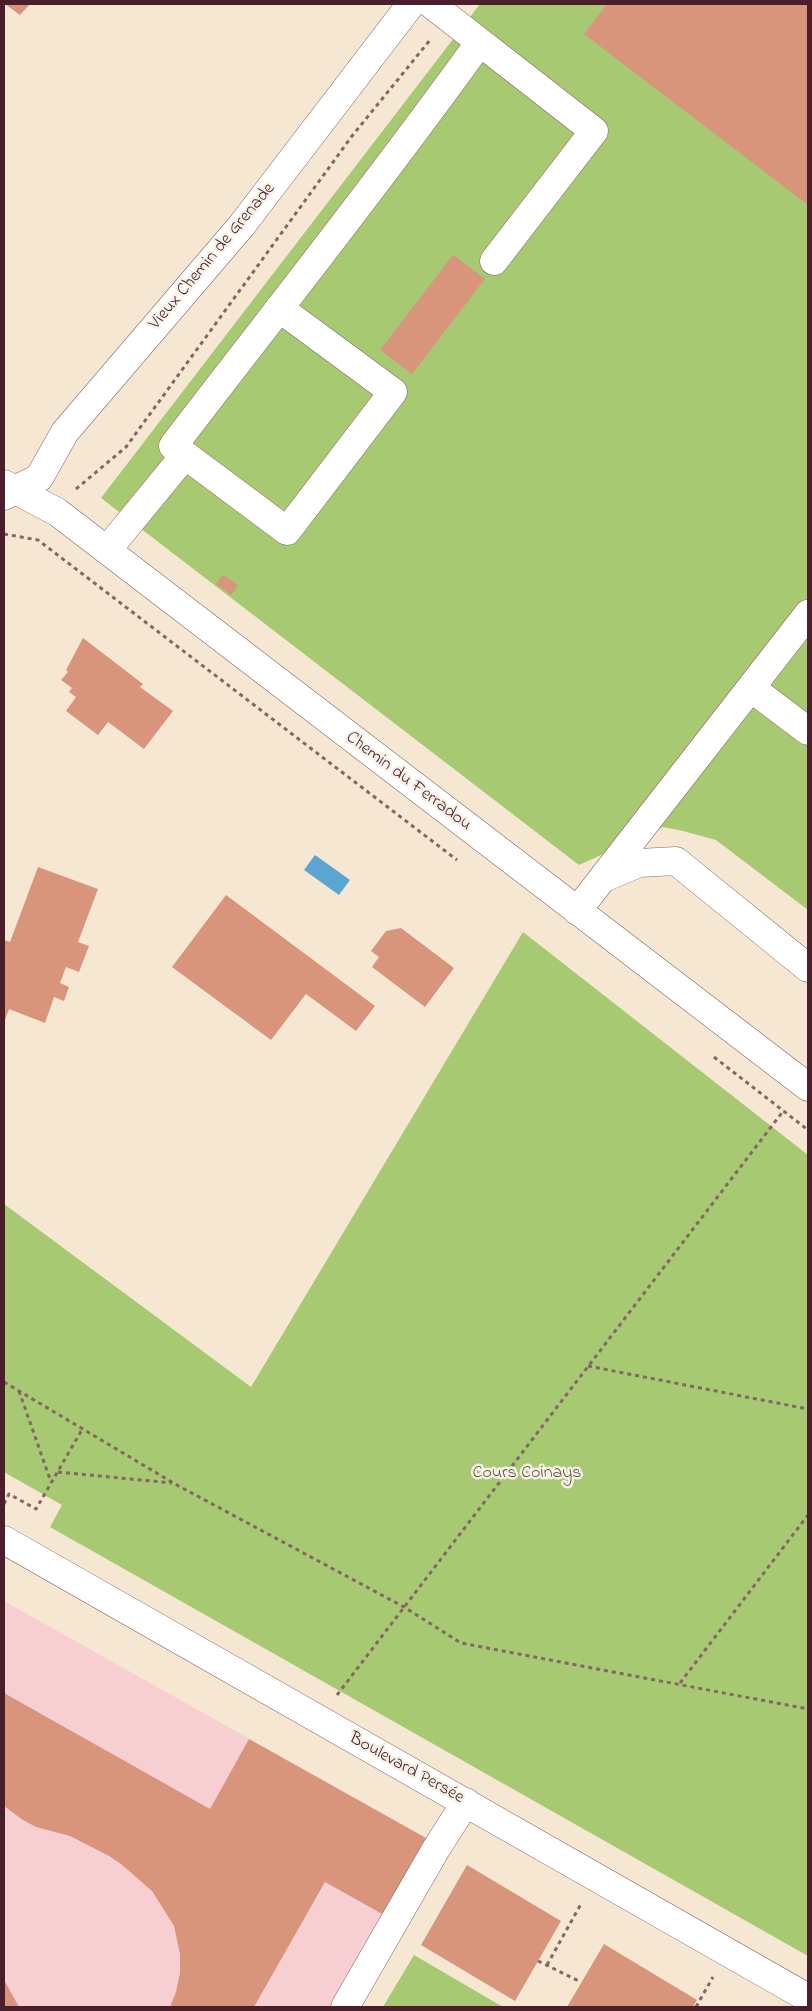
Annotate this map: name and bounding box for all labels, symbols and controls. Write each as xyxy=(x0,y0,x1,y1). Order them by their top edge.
street label: Vieux Chemin de Grenade xyxy=(145,179,281,335)
street label: Chemin du Ferradou xyxy=(341,728,475,836)
park label: Cours Coinays xyxy=(473,1463,581,1485)
street label: Boulevard Persée xyxy=(345,1729,467,1809)

